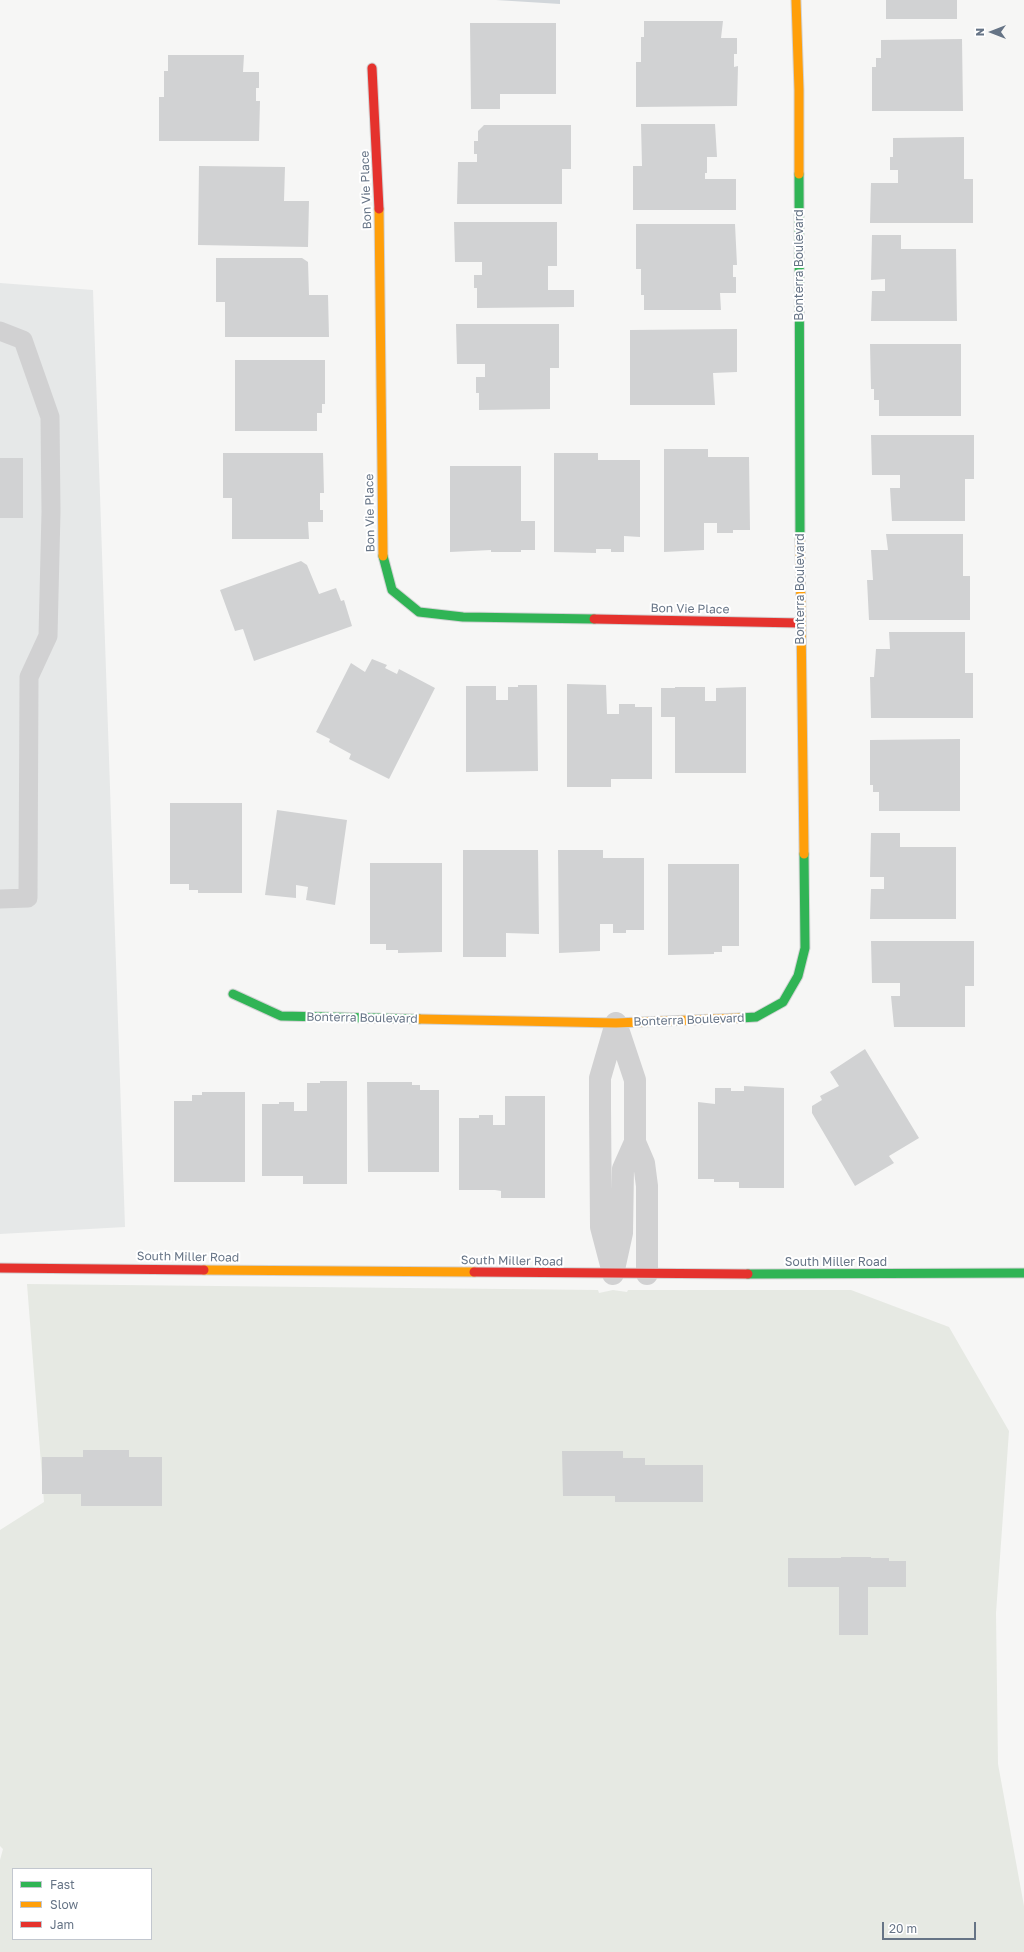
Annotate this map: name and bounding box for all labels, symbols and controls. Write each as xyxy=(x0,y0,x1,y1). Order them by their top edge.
north arrow xyxy=(972,12,1012,52)
text: N xyxy=(973,28,986,36)
street label: Bon Vie Place xyxy=(357,150,375,230)
street label: Bonterra Boulevard xyxy=(792,209,806,321)
street label: Bon Vie Place xyxy=(362,473,378,553)
street label: Bonterra Boulevard xyxy=(793,533,807,645)
street label: Bon Vie Place xyxy=(650,601,730,617)
street label: Bonterra Boulevard xyxy=(306,1010,418,1026)
street label: Bonterra Boulevard xyxy=(633,1011,745,1029)
street label: South Miller Road xyxy=(137,1249,239,1265)
street label: South Miller Road xyxy=(461,1253,563,1269)
street label: South Miller Road xyxy=(785,1255,887,1269)
legend xyxy=(12,1868,152,1940)
text: Fast xyxy=(50,1877,75,1892)
text: Slow xyxy=(50,1897,78,1912)
scale bar xyxy=(884,1914,978,1940)
text: Jam xyxy=(50,1917,74,1932)
text: 20 m xyxy=(889,1921,917,1936)

